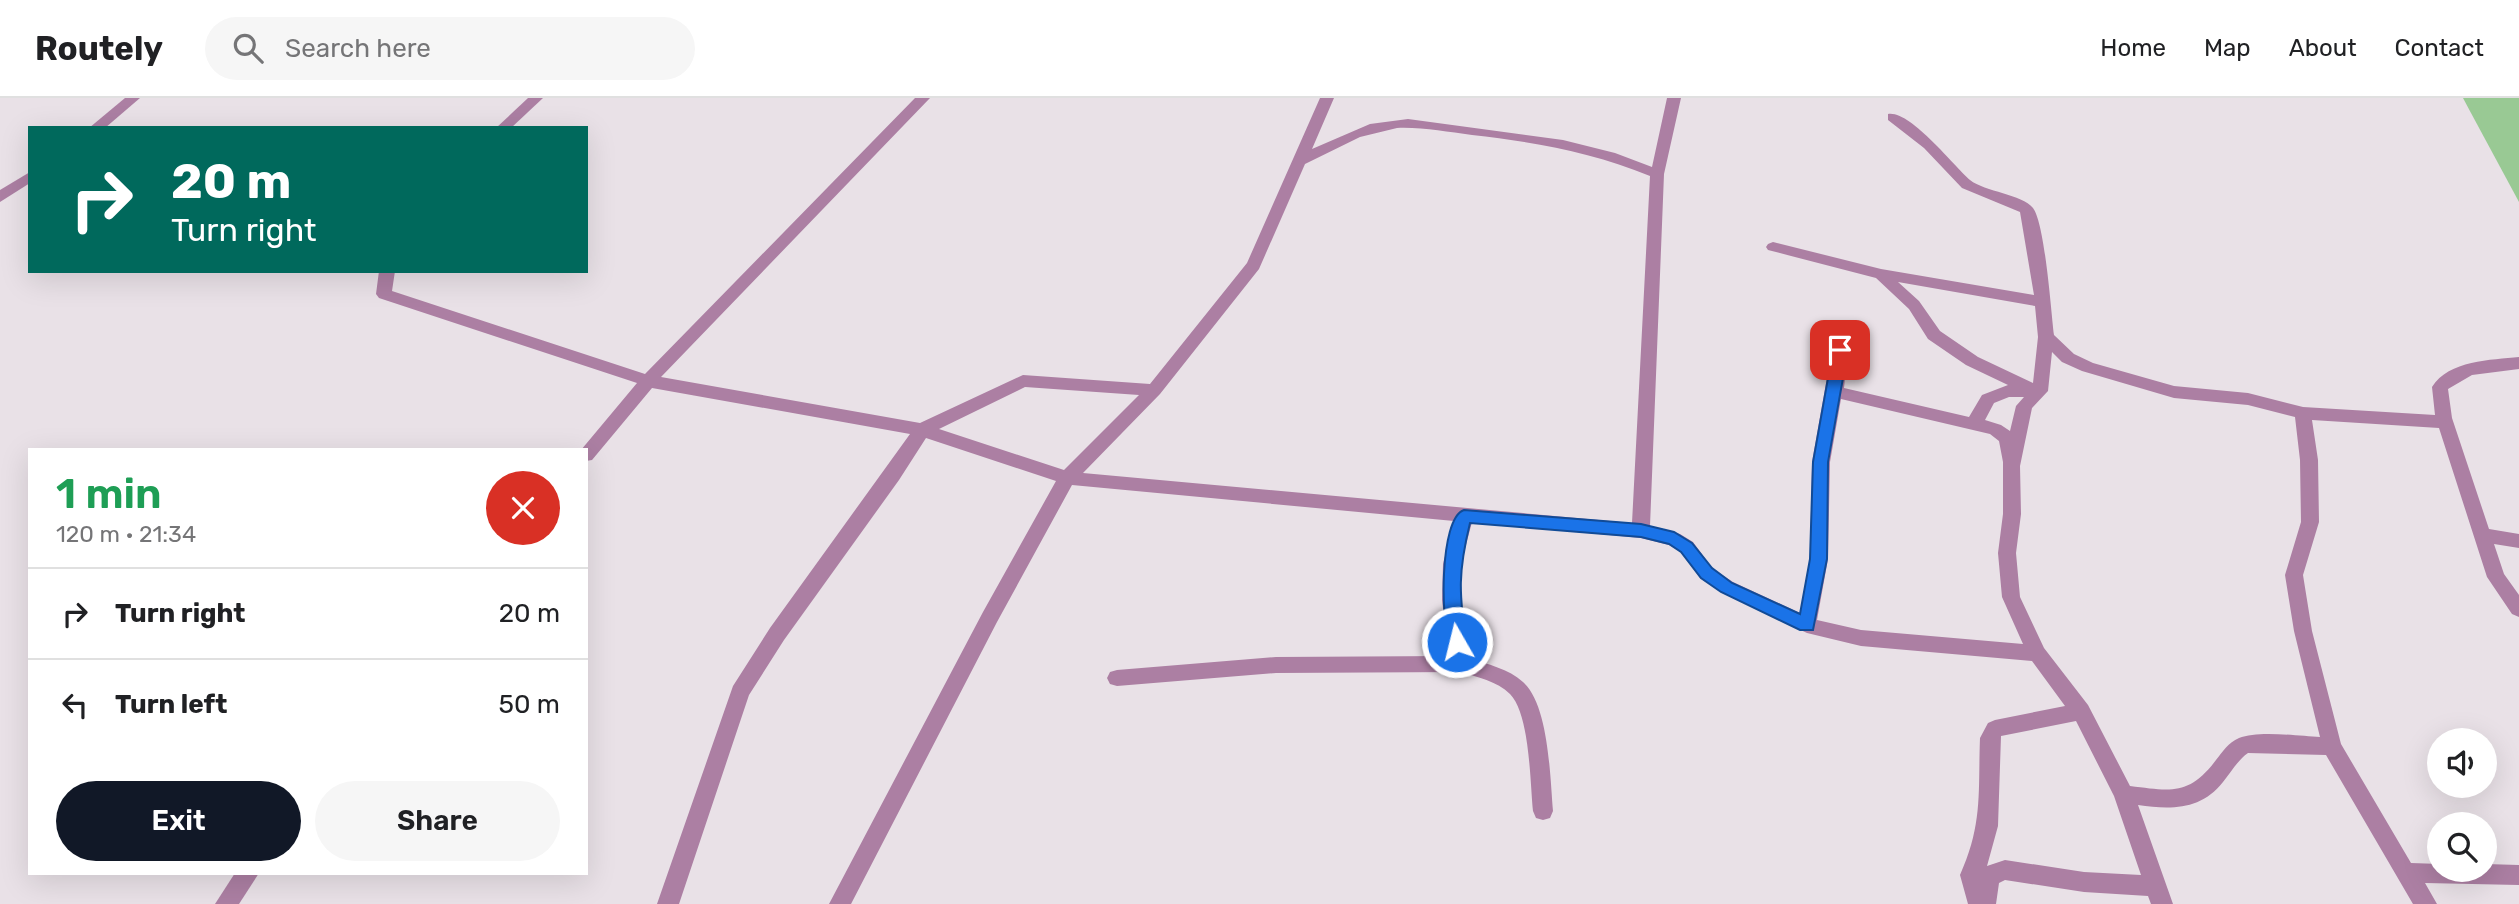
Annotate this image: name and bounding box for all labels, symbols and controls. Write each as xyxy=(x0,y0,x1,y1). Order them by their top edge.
search box xyxy=(205,17,695,80)
text: Routely xyxy=(35,29,163,68)
icon: search xyxy=(229,29,267,67)
text: Search here xyxy=(285,33,431,64)
text: Home xyxy=(2100,34,2166,62)
text: Map xyxy=(2204,34,2251,62)
text: About xyxy=(2289,34,2357,62)
text: Contact xyxy=(2395,34,2484,62)
text: 20 m xyxy=(171,152,292,210)
icon: right xyxy=(56,154,147,245)
text: Turn right xyxy=(171,211,316,249)
pin xyxy=(1810,320,1870,380)
icon: arrive xyxy=(1821,331,1859,369)
text: 1 min xyxy=(56,469,162,519)
button: close xyxy=(486,471,560,545)
text: 120 m · 21:34 xyxy=(56,520,196,548)
icon: right xyxy=(56,595,94,633)
text: Turn right xyxy=(115,598,245,629)
text: 20 m xyxy=(499,598,560,629)
position arrow xyxy=(1420,605,1494,679)
icon: left xyxy=(56,686,94,724)
text: Turn left xyxy=(115,689,227,720)
text: 50 m xyxy=(499,689,560,720)
map controls xyxy=(2427,728,2497,882)
button: sound xyxy=(2427,728,2497,798)
button: Exit xyxy=(56,781,301,861)
button: Share xyxy=(315,781,560,861)
button: search xyxy=(2427,812,2497,882)

